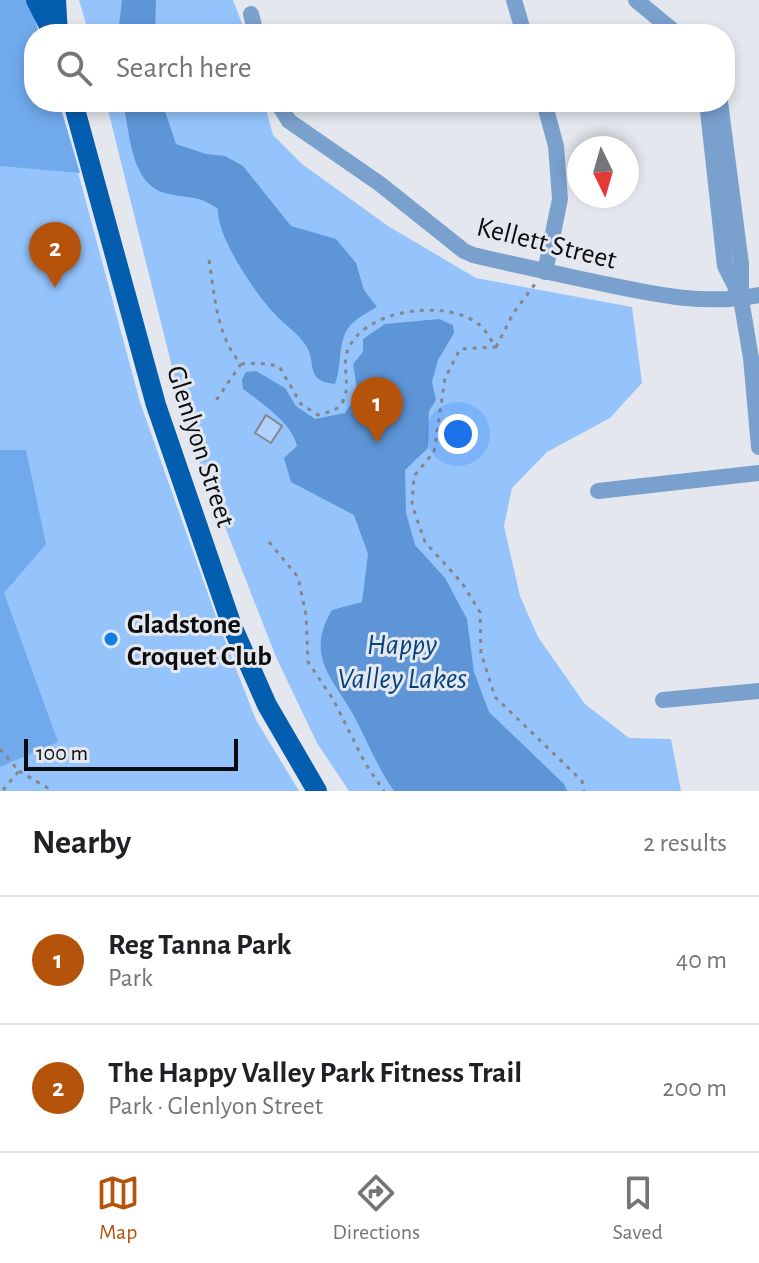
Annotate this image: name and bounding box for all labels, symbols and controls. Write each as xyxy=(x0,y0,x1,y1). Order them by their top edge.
search box xyxy=(24,24,735,112)
icon: search xyxy=(52,46,96,90)
text: Search here xyxy=(116,53,252,83)
north arrow xyxy=(567,136,639,208)
street label: Kellett Street xyxy=(474,213,619,275)
pin: 2 xyxy=(29,222,81,288)
street label: Glenlyon Street xyxy=(161,363,239,531)
pin: 1 xyxy=(351,377,403,443)
your location xyxy=(438,414,478,454)
place label: Gladstone Croquet Club xyxy=(127,611,272,671)
marker: Gladstone Croquet Club xyxy=(102,630,120,648)
water label: Happy Valley Lakes xyxy=(337,630,467,694)
scale bar xyxy=(24,735,238,771)
text: 100 m xyxy=(36,742,88,764)
text: Nearby xyxy=(32,826,131,860)
text: 2 results xyxy=(643,830,727,856)
text: Reg Tanna Park xyxy=(108,930,291,960)
text: 1 xyxy=(53,947,63,973)
text: 40 m xyxy=(676,947,727,973)
text: Park xyxy=(108,965,153,991)
text: The Happy Valley Park Fitness Trail xyxy=(108,1058,522,1088)
text: 2 xyxy=(52,1075,64,1101)
text: 200 m xyxy=(663,1075,727,1101)
text: Park · Glenlyon Street xyxy=(108,1093,323,1119)
tab: Map xyxy=(96,1171,140,1245)
tab: Directions xyxy=(332,1171,420,1245)
tab: Saved xyxy=(612,1171,663,1245)

